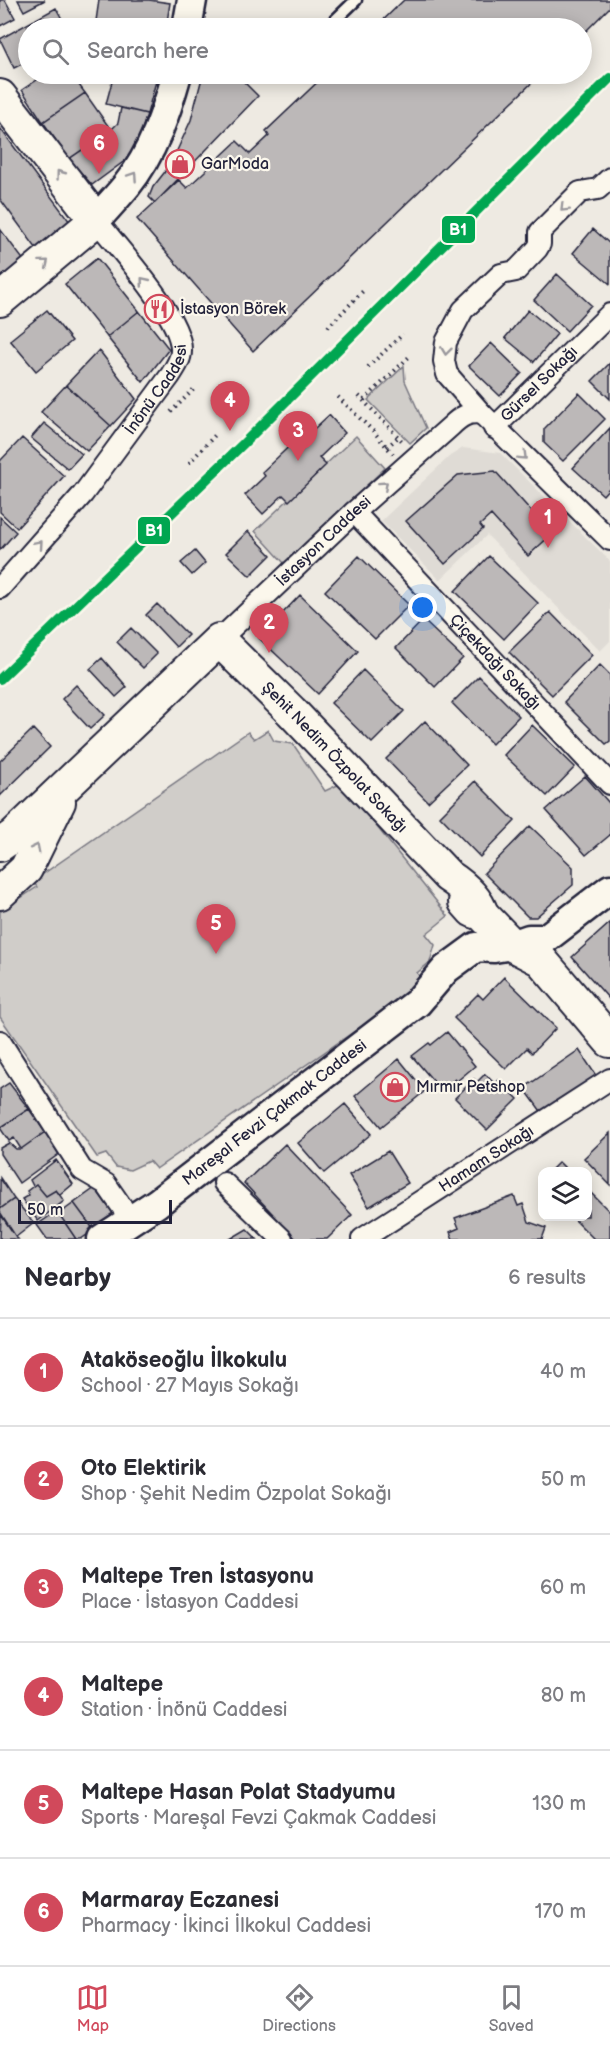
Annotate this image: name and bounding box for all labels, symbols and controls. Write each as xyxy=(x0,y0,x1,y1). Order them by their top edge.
search box xyxy=(18,18,592,84)
icon: search xyxy=(39,35,72,68)
text: Search here xyxy=(87,38,209,65)
pin: 6 xyxy=(80,124,118,174)
shop icon: GarModa xyxy=(164,148,196,180)
place label: GarModa xyxy=(201,155,269,174)
one-way arrow xyxy=(56,170,67,181)
one-way arrow xyxy=(126,172,137,183)
one-way arrow xyxy=(560,201,571,212)
line badge: B1 xyxy=(441,215,476,244)
text: B1 xyxy=(449,221,467,240)
one-way arrow xyxy=(38,259,49,270)
one-way arrow xyxy=(141,277,152,288)
restaurant icon: İstasyon Börek xyxy=(143,293,175,325)
place label: İstasyon Börek xyxy=(180,298,286,319)
street label: Gürsel Sokağı xyxy=(497,342,581,426)
street label: İnönü Caddesi xyxy=(119,343,191,438)
one-way arrow xyxy=(440,346,452,355)
pin: 4 xyxy=(210,382,250,431)
pin: 3 xyxy=(278,412,318,461)
one-way arrow xyxy=(515,448,526,459)
one-way arrow xyxy=(377,481,388,492)
street label: İstasyon Caddesi xyxy=(271,492,375,590)
pin: 1 xyxy=(528,498,568,548)
line badge: B1 xyxy=(137,516,171,545)
text: B1 xyxy=(145,522,163,541)
one-way arrow xyxy=(32,540,43,551)
your location xyxy=(408,593,437,622)
pin: 2 xyxy=(250,604,288,653)
street label: Çiçekdağı Sokağı xyxy=(446,610,545,714)
street label: Şehit Nedim Özpolat Sokağı xyxy=(258,678,411,837)
one-way arrow xyxy=(29,843,41,854)
pin: 5 xyxy=(196,904,236,954)
street label: Mareşal Fevzi Çakmak Caddesi xyxy=(179,1036,370,1189)
shop icon: Mırmır Petshop xyxy=(379,1071,411,1103)
place label: Mırmır Petshop xyxy=(416,1078,525,1097)
street label: Hamam Sokağı xyxy=(436,1121,537,1196)
map controls xyxy=(538,1167,592,1221)
button: layers xyxy=(538,1167,592,1221)
scale bar xyxy=(18,1197,172,1224)
text: 50 m xyxy=(27,1201,63,1220)
text: Nearby xyxy=(24,1263,111,1294)
text: 6 results xyxy=(508,1266,586,1290)
text: Ataköseoğlu İlkokulu xyxy=(81,1347,287,1374)
text: 1 xyxy=(39,1360,48,1384)
text: 40 m xyxy=(540,1360,586,1384)
text: School · 27 Mayıs Sokağı xyxy=(81,1374,299,1398)
text: Oto Elektirik xyxy=(81,1455,206,1482)
text: 2 xyxy=(38,1468,49,1492)
text: 50 m xyxy=(541,1468,586,1492)
text: Shop · Şehit Nedim Özpolat Sokağı xyxy=(81,1482,391,1506)
text: Maltepe Tren İstasyonu xyxy=(81,1563,314,1590)
text: 3 xyxy=(38,1576,49,1600)
text: 60 m xyxy=(540,1576,586,1600)
text: Place · İstasyon Caddesi xyxy=(81,1590,299,1614)
text: Maltepe xyxy=(81,1671,163,1698)
text: 4 xyxy=(38,1684,49,1708)
text: 80 m xyxy=(541,1684,586,1708)
text: Station · İnönü Caddesi xyxy=(81,1698,288,1722)
text: Maltepe Hasan Polat Stadyumu xyxy=(81,1779,396,1806)
text: 5 xyxy=(38,1792,49,1816)
text: 130 m xyxy=(532,1792,586,1816)
text: Sports · Mareşal Fevzi Çakmak Caddesi xyxy=(81,1806,436,1830)
text: Marmaray Eczanesi xyxy=(81,1887,279,1914)
text: 6 xyxy=(37,1900,50,1924)
text: 170 m xyxy=(535,1900,586,1924)
text: Pharmacy · İkinci İlkokul Caddesi xyxy=(81,1914,371,1938)
tab: Map xyxy=(76,1981,109,2036)
tab: Directions xyxy=(262,1981,336,2036)
tab: Saved xyxy=(489,1981,534,2036)

